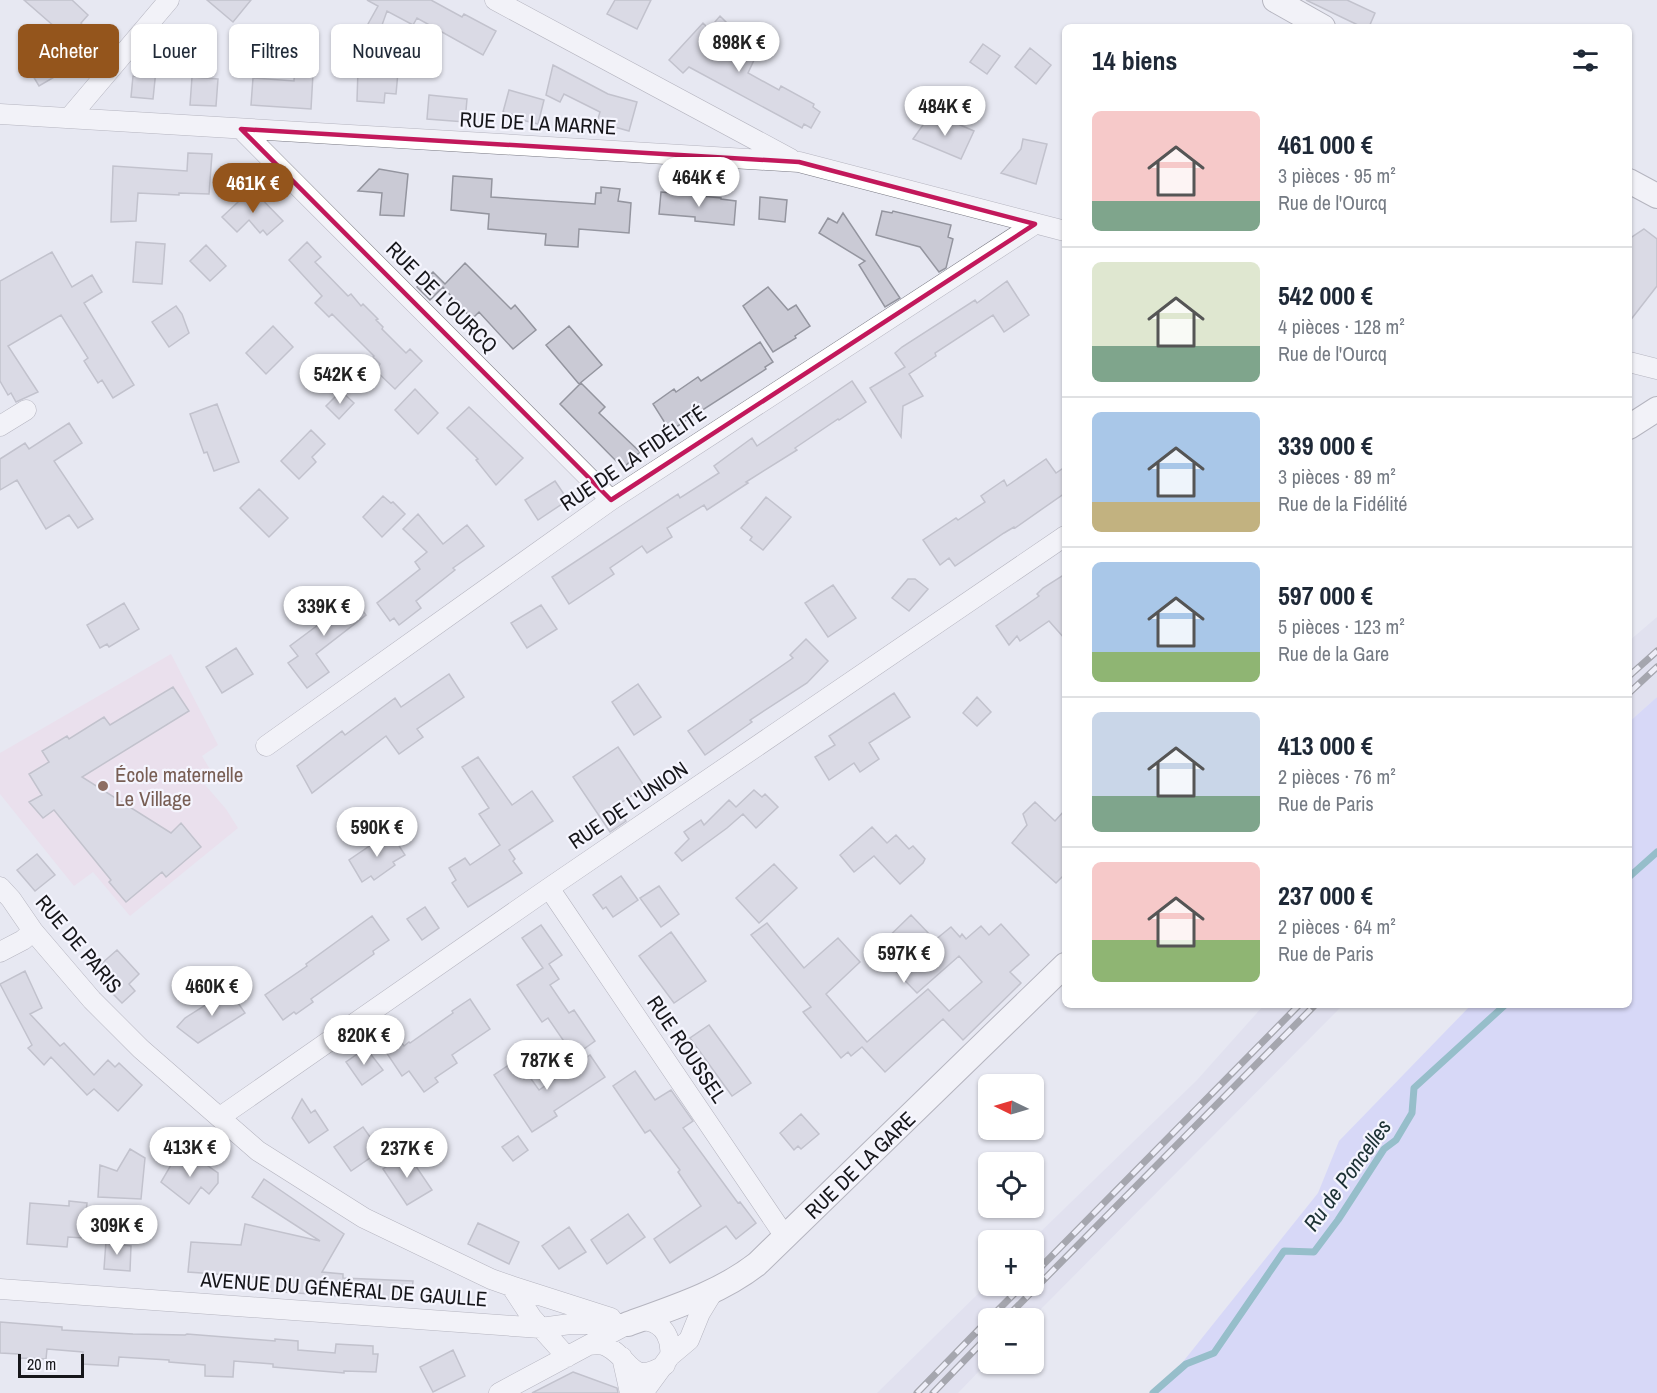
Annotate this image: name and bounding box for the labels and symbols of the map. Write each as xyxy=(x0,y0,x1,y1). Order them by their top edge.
pin: 898K € xyxy=(690,22,788,73)
pin: 484K € xyxy=(896,86,994,137)
street label: RUE DE LA MARNE xyxy=(459,104,617,142)
pin: 464K € xyxy=(650,157,748,208)
pin: 461K € xyxy=(204,163,302,214)
street label: RUE DE L'OURCQ xyxy=(380,235,504,359)
pin: 542K € xyxy=(291,354,389,405)
street label: RUE DE LA FIDÉLITÉ xyxy=(554,398,712,518)
pin: 339K € xyxy=(275,586,373,637)
street label: RUE DE L'UNION xyxy=(563,754,693,856)
place label: École maternelle Le Village xyxy=(115,760,243,813)
marker: École maternelle Le Village xyxy=(96,779,110,793)
pin: 590K € xyxy=(328,807,426,858)
street label: RUE DE PARIS xyxy=(29,889,129,999)
pin: 597K € xyxy=(855,933,953,984)
pin: 460K € xyxy=(163,966,261,1017)
street label: RUE ROUSSEL xyxy=(640,990,734,1109)
pin: 820K € xyxy=(315,1015,413,1066)
pin: 787K € xyxy=(498,1040,596,1091)
north arrow xyxy=(978,1074,1044,1140)
street label: RUE DE LA GARE xyxy=(798,1105,922,1225)
water label: Ru de Poncelles xyxy=(1296,1113,1398,1237)
pin: 413K € xyxy=(141,1127,239,1178)
pin: 237K € xyxy=(358,1128,456,1179)
pin: 309K € xyxy=(68,1205,166,1256)
street label: AVENUE DU GÉNÉRAL DE GAULLE xyxy=(199,1264,488,1313)
scale bar xyxy=(18,1351,84,1378)

